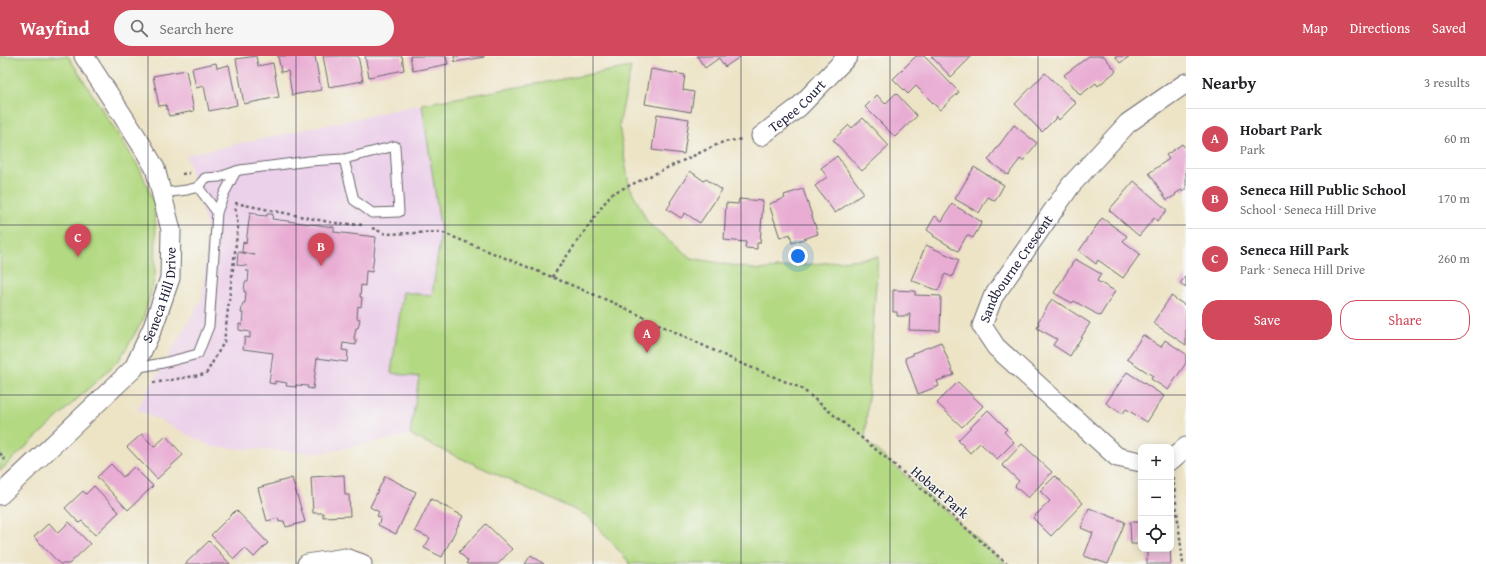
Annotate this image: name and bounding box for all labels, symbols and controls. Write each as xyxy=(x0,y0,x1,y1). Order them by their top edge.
search box xyxy=(114,10,394,46)
text: Wayfind xyxy=(20,14,90,42)
icon: search xyxy=(128,17,150,39)
text: Search here xyxy=(160,18,234,39)
text: Map xyxy=(1302,18,1328,38)
text: Directions xyxy=(1350,18,1410,38)
text: Saved xyxy=(1432,18,1466,38)
text: Nearby xyxy=(1202,70,1256,95)
text: 3 results xyxy=(1424,73,1470,92)
street label: Tepee Court xyxy=(764,75,830,137)
text: Hobart Park xyxy=(1240,119,1322,140)
text: A xyxy=(1211,129,1219,148)
text: 60 m xyxy=(1444,129,1470,148)
text: Park xyxy=(1240,140,1265,159)
text: Seneca Hill Public School xyxy=(1240,179,1406,200)
text: B xyxy=(1211,189,1219,208)
text: 170 m xyxy=(1438,189,1470,208)
text: School · Seneca Hill Drive xyxy=(1240,200,1376,219)
street label: Sandbourne Crescent xyxy=(974,211,1057,326)
pin: C xyxy=(65,224,91,257)
pin: B xyxy=(308,233,334,266)
text: Seneca Hill Park xyxy=(1240,239,1349,260)
street label: Seneca Hill Drive xyxy=(137,246,181,346)
your location xyxy=(788,246,808,266)
text: C xyxy=(1211,249,1219,268)
text: 260 m xyxy=(1438,249,1470,268)
text: Park · Seneca Hill Drive xyxy=(1240,260,1365,279)
button: Save xyxy=(1202,300,1332,340)
button: Share xyxy=(1340,300,1470,340)
pin: A xyxy=(634,320,660,353)
map controls xyxy=(1138,444,1174,552)
button: + xyxy=(1138,444,1174,480)
street label: Hobart Park xyxy=(907,461,974,523)
button: − xyxy=(1138,480,1174,516)
button: locate xyxy=(1138,516,1174,552)

